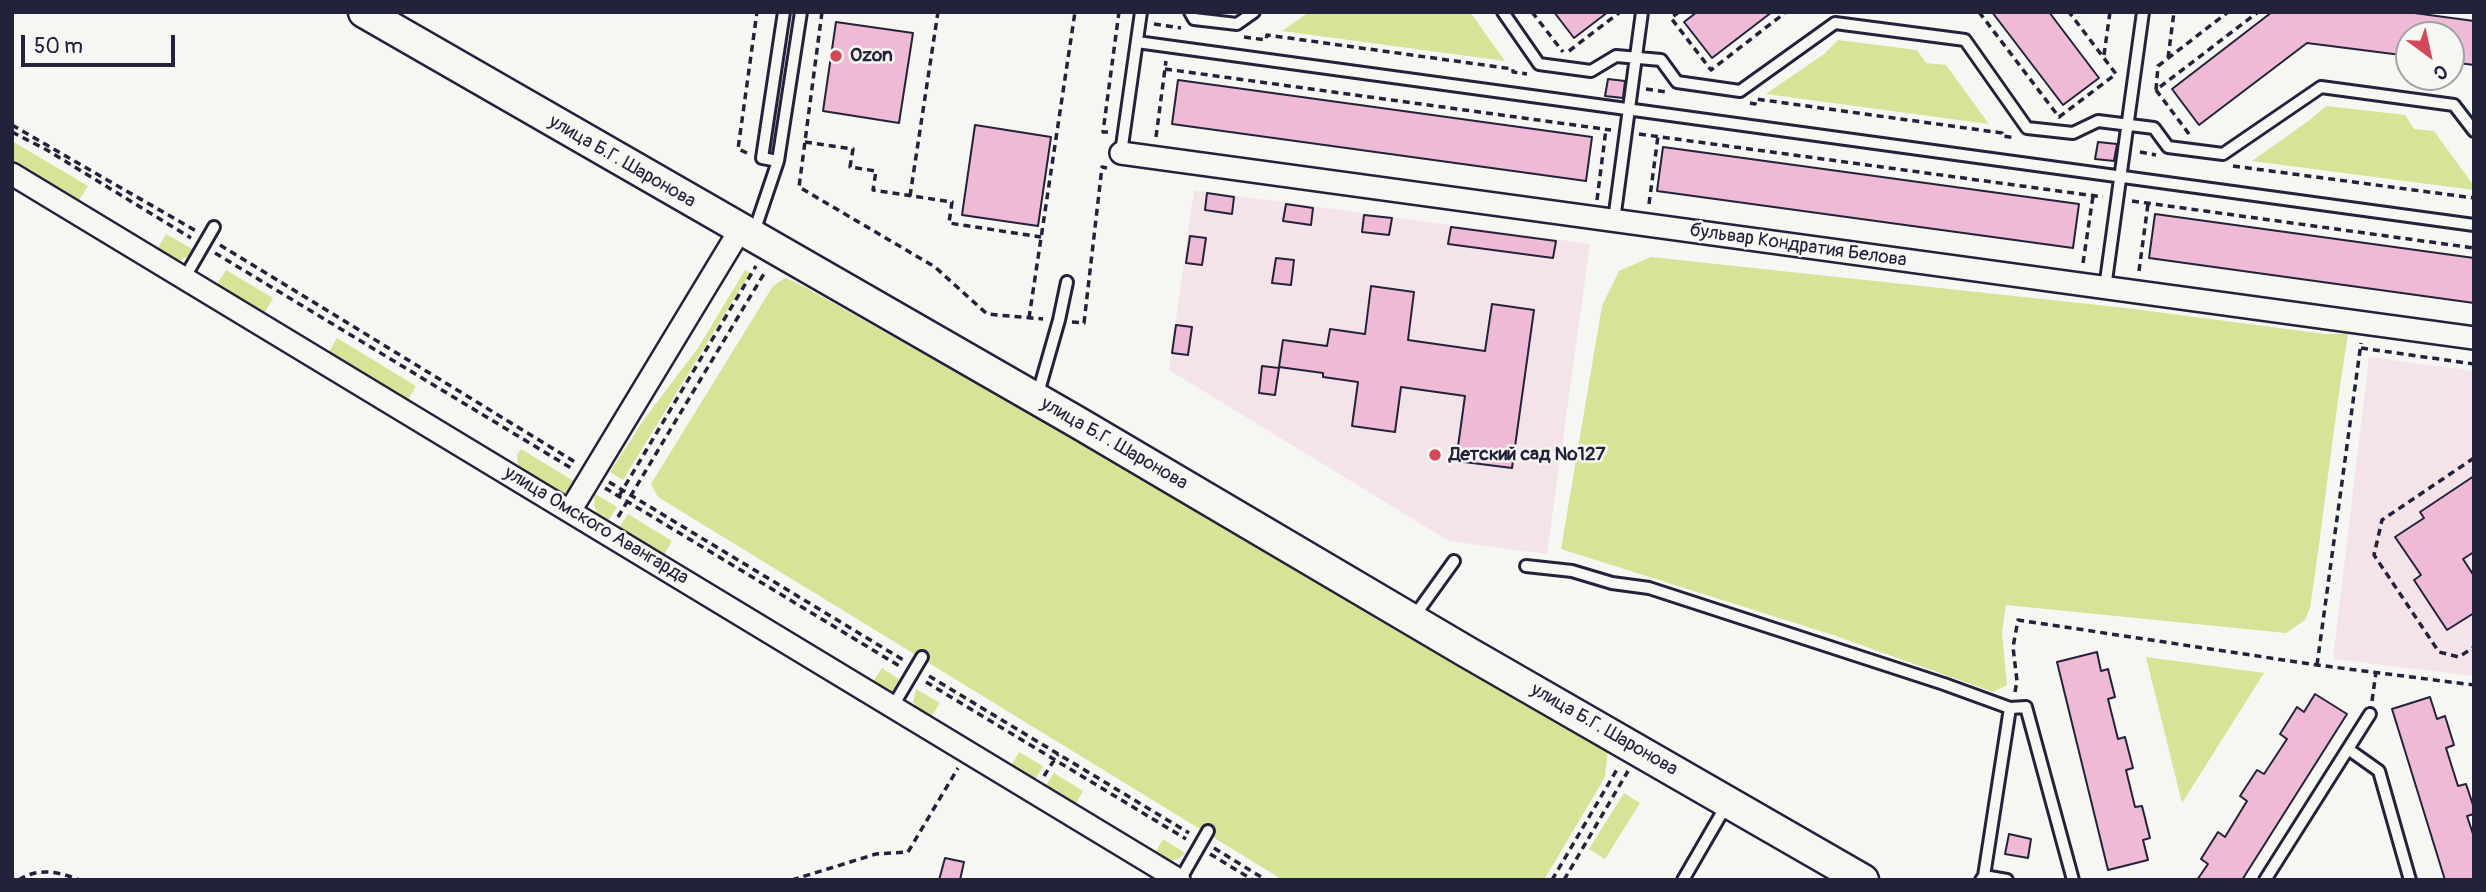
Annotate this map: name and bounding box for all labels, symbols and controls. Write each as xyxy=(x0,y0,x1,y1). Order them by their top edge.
scale bar xyxy=(24,21,178,65)
north arrow xyxy=(2395,21,2465,91)
text: 50 m xyxy=(34,33,83,60)
place label: Ozon xyxy=(850,45,893,67)
marker: Ozon xyxy=(828,48,844,64)
text: С xyxy=(2429,59,2452,85)
street label: улица Б.Г. Шаронова xyxy=(545,111,699,213)
street label: бульвар Кондратия Белова xyxy=(1688,219,1908,273)
street label: улица Б.Г. Шаронова xyxy=(1037,393,1191,495)
place label: Детский сад №127 xyxy=(1449,444,1606,466)
marker: Детский сад №127 xyxy=(1427,447,1443,463)
street label: улица Омского Авангарда xyxy=(500,462,692,590)
street label: улица Б.Г. Шаронова xyxy=(1527,679,1681,781)

